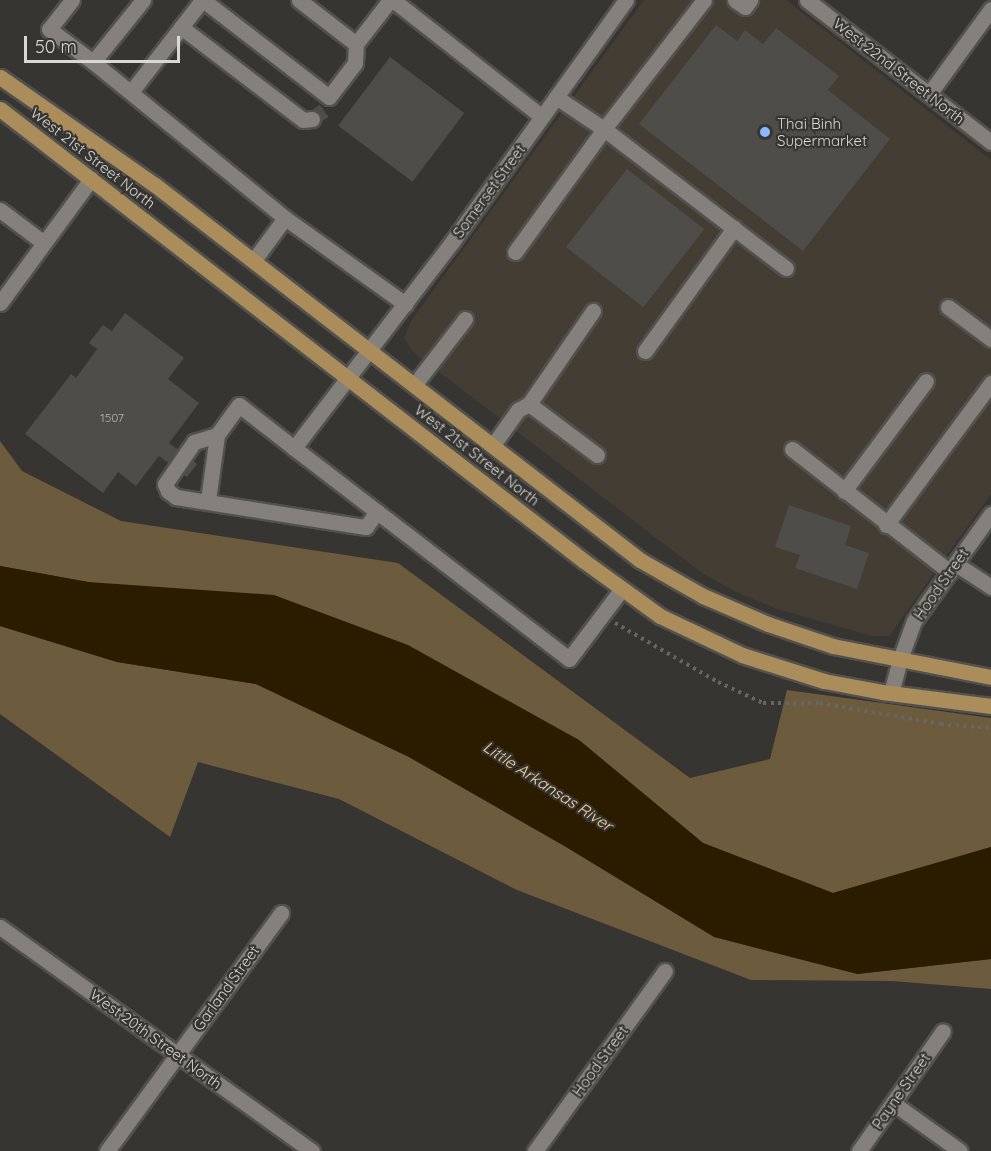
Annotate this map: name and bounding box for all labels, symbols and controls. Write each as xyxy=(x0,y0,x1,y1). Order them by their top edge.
street label: West 22nd Street North xyxy=(830,14,968,128)
scale bar xyxy=(27,24,183,62)
text: 50 m xyxy=(35,35,77,58)
street label: West 21st Street North xyxy=(27,104,159,212)
place label: Thai Binh Supermarket xyxy=(777,114,867,149)
marker: Thai Binh Supermarket xyxy=(758,125,772,139)
street label: Somerset Street xyxy=(449,141,529,241)
street label: West 21st Street North xyxy=(411,401,543,509)
house number: 1507 xyxy=(100,411,124,425)
street label: Hood Street xyxy=(910,545,972,623)
water label: Little Arkansas River xyxy=(480,737,616,835)
street label: Garland Street xyxy=(189,942,263,1034)
street label: West 20th Street North xyxy=(87,985,225,1093)
street label: Hood Street xyxy=(568,1022,632,1100)
street label: Payne Street xyxy=(868,1050,934,1132)

